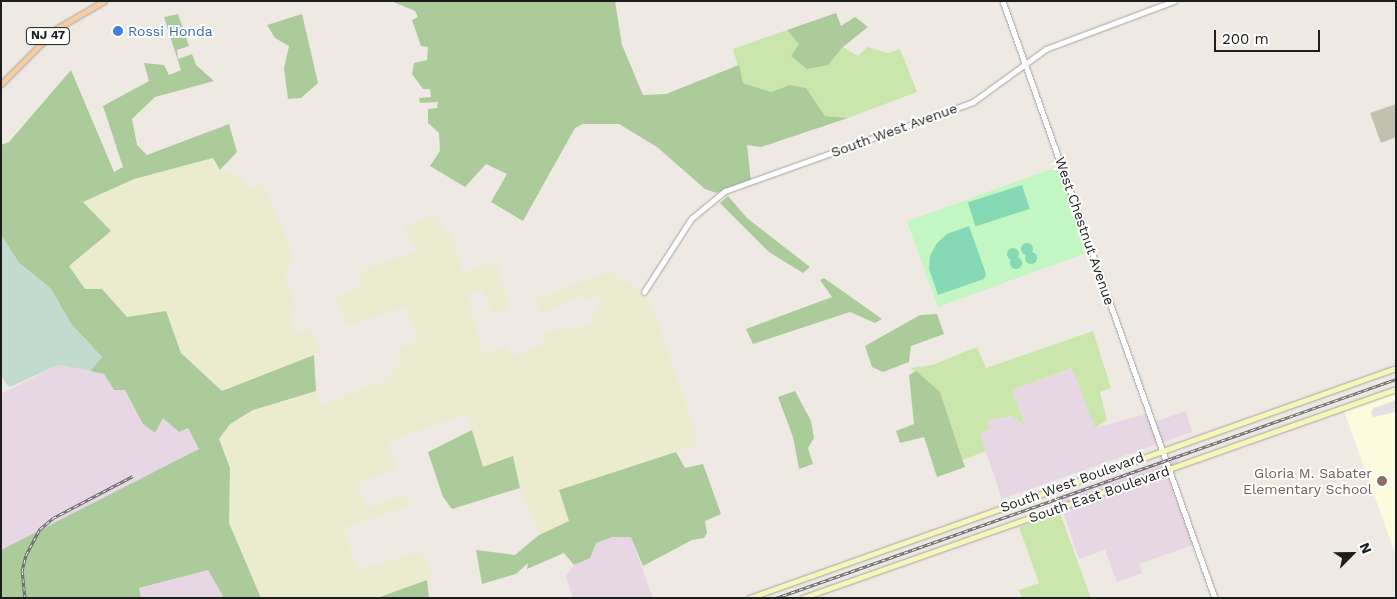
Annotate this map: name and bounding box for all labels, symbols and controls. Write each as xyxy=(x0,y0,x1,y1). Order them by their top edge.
scale bar xyxy=(1217,20,1323,52)
place label: Rossi Honda xyxy=(128,23,213,39)
marker: Rossi Honda xyxy=(112,25,124,37)
road number: NJ 47 xyxy=(26,27,70,46)
text: 200 m xyxy=(1222,30,1269,48)
street label: South West Avenue xyxy=(828,99,960,161)
street label: West Chestnut Avenue xyxy=(1052,154,1118,308)
street label: South West Boulevard xyxy=(998,448,1146,516)
street label: South East Boulevard xyxy=(1026,462,1172,526)
place label: Gloria M. Sabater Elementary School xyxy=(1243,465,1372,498)
marker: Gloria M. Sabater Elementary School xyxy=(1376,475,1388,487)
north arrow xyxy=(1327,529,1377,579)
text: N xyxy=(1356,540,1375,556)

